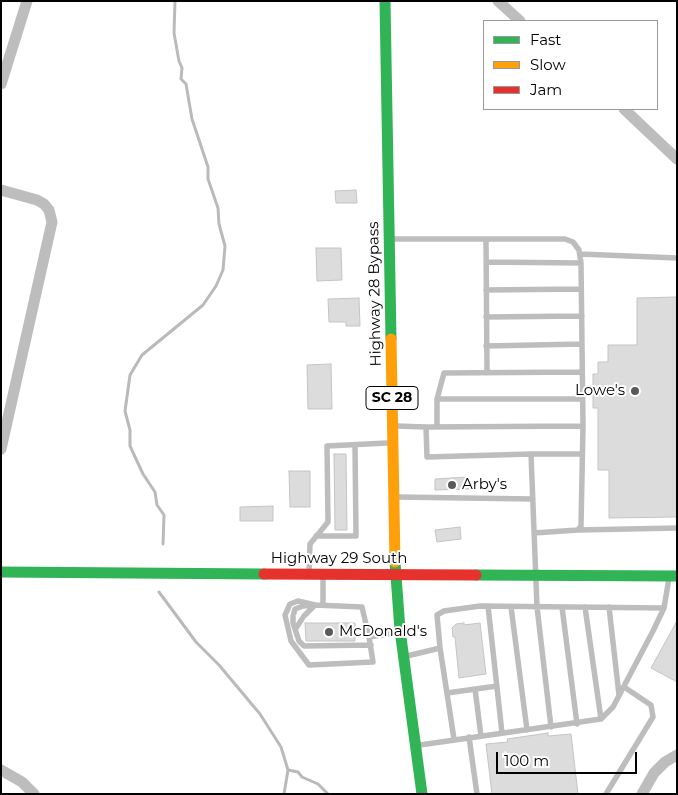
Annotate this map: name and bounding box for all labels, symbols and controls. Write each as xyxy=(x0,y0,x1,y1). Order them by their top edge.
legend xyxy=(483,20,658,110)
text: Fast xyxy=(530,30,561,49)
text: Slow xyxy=(530,55,566,74)
text: Jam xyxy=(530,80,562,99)
street label: Highway 28 Bypass xyxy=(365,221,385,367)
place label: Lowe's xyxy=(575,382,625,400)
marker: Lowe's xyxy=(629,385,641,397)
road number: SC 28 xyxy=(366,386,418,409)
place label: Arby's xyxy=(462,476,507,494)
marker: Arby's xyxy=(446,479,458,491)
street label: Highway 29 South xyxy=(271,550,407,568)
place label: McDonald's xyxy=(339,623,427,641)
marker: McDonald's xyxy=(323,626,335,638)
scale bar xyxy=(498,742,639,774)
text: 100 m xyxy=(504,751,549,770)

